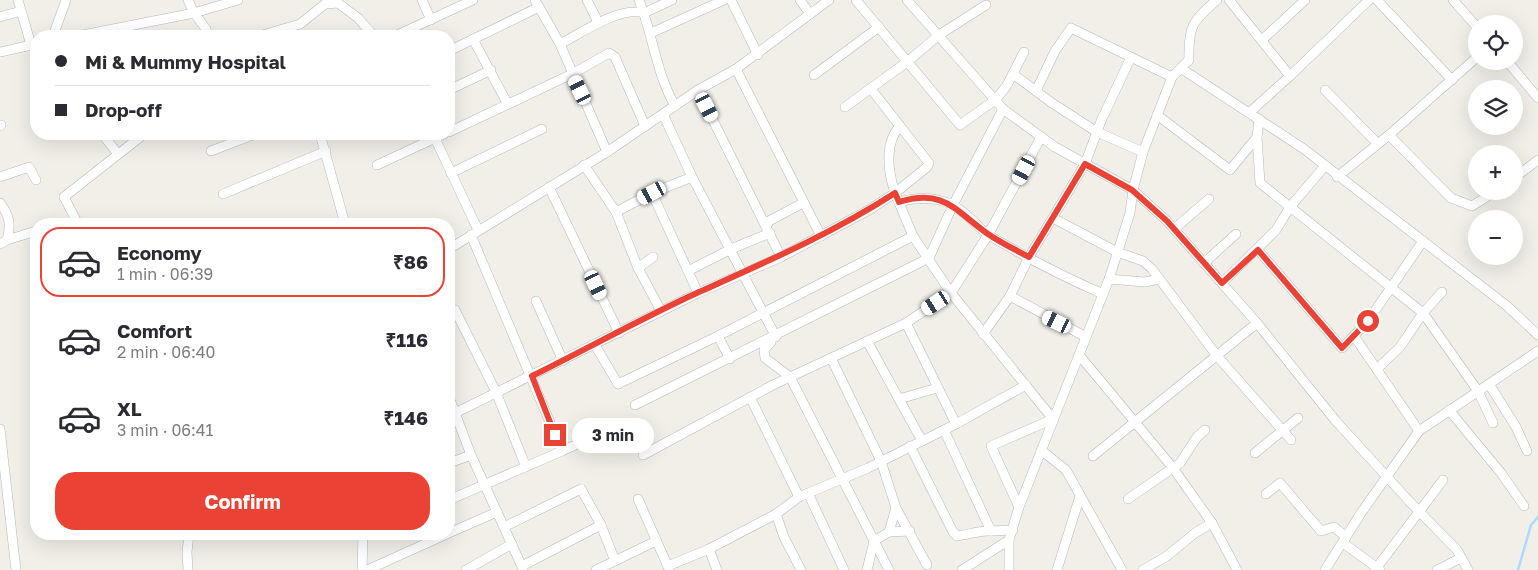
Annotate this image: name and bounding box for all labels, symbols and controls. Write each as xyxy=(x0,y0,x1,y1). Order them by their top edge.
map controls xyxy=(1468,15,1523,265)
button: locate xyxy=(1468,15,1523,70)
text: Mi & Mummy Hospital xyxy=(85,50,286,73)
car xyxy=(566,73,593,107)
button: layers xyxy=(1468,80,1523,135)
car xyxy=(693,90,720,124)
text: Drop-off xyxy=(85,98,162,121)
button: + xyxy=(1468,145,1523,200)
car xyxy=(1010,153,1037,187)
car xyxy=(635,179,668,207)
button: − xyxy=(1468,210,1523,265)
icon: car xyxy=(57,240,102,285)
text: Economy xyxy=(117,241,202,264)
text: ₹86 xyxy=(393,250,428,273)
text: 1 min · 06:39 xyxy=(117,264,213,284)
car xyxy=(582,268,609,302)
car xyxy=(919,289,952,317)
car xyxy=(1040,309,1073,335)
route start xyxy=(1357,310,1379,332)
icon: car xyxy=(57,318,102,363)
text: Comfort xyxy=(117,319,192,342)
text: ₹116 xyxy=(385,328,428,351)
text: 2 min · 06:40 xyxy=(117,342,215,362)
icon: car xyxy=(57,396,102,441)
text: XL xyxy=(117,397,142,420)
text: ₹146 xyxy=(383,406,428,429)
callout: 3 min xyxy=(572,418,655,452)
text: 3 min · 06:41 xyxy=(117,420,213,440)
route end xyxy=(544,424,566,446)
text: 3 min xyxy=(592,425,634,445)
button: Confirm xyxy=(55,472,430,530)

